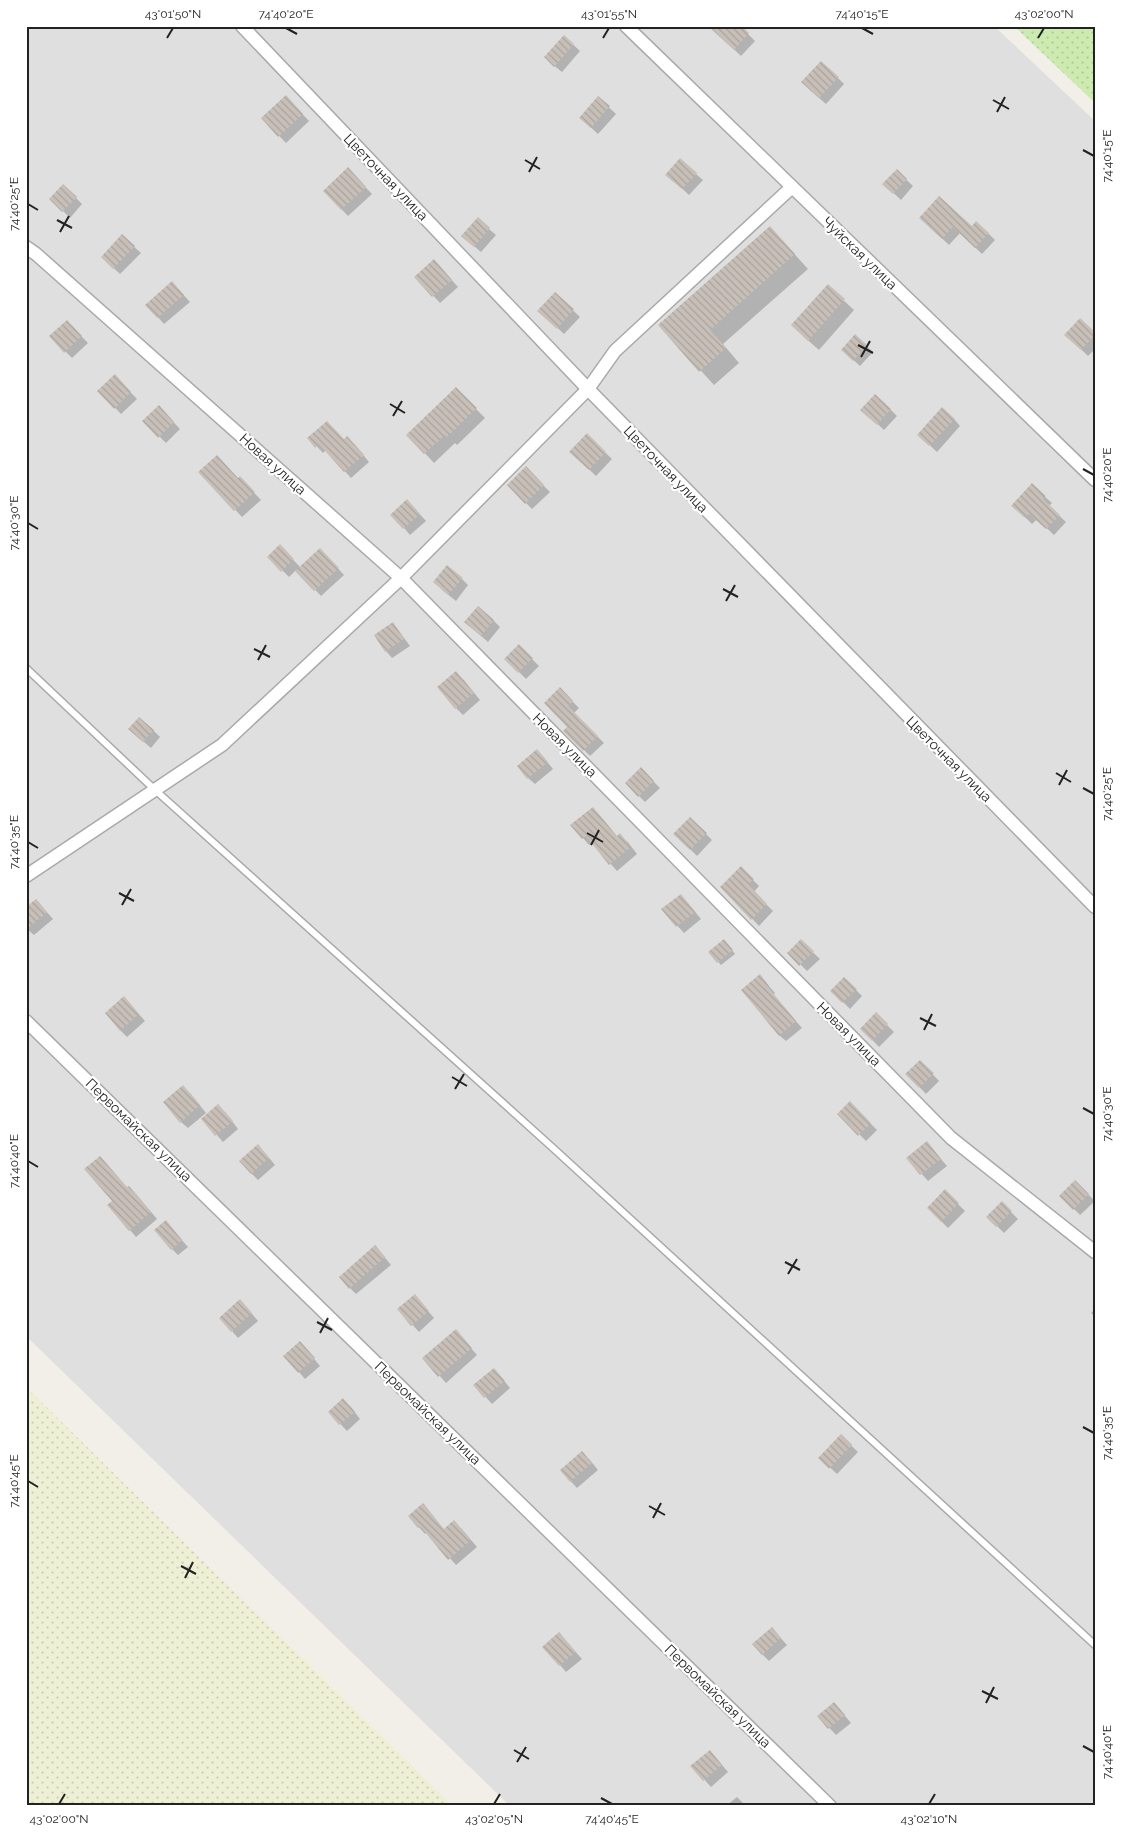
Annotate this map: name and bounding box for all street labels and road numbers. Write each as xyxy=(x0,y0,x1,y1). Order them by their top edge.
street label: Цветочная улица xyxy=(341,130,431,224)
street label: Чуйская улица xyxy=(819,213,901,293)
street label: Цветочная улица xyxy=(621,422,711,516)
street label: Новая улица xyxy=(237,430,309,498)
street label: Новая улица xyxy=(530,710,600,780)
street label: Цветочная улица xyxy=(903,713,995,805)
street label: Новая улица xyxy=(814,999,884,1069)
street label: Первомайская улица xyxy=(83,1075,195,1185)
street label: Первомайская улица xyxy=(372,1358,484,1468)
street label: Первомайская улица xyxy=(662,1641,774,1751)

